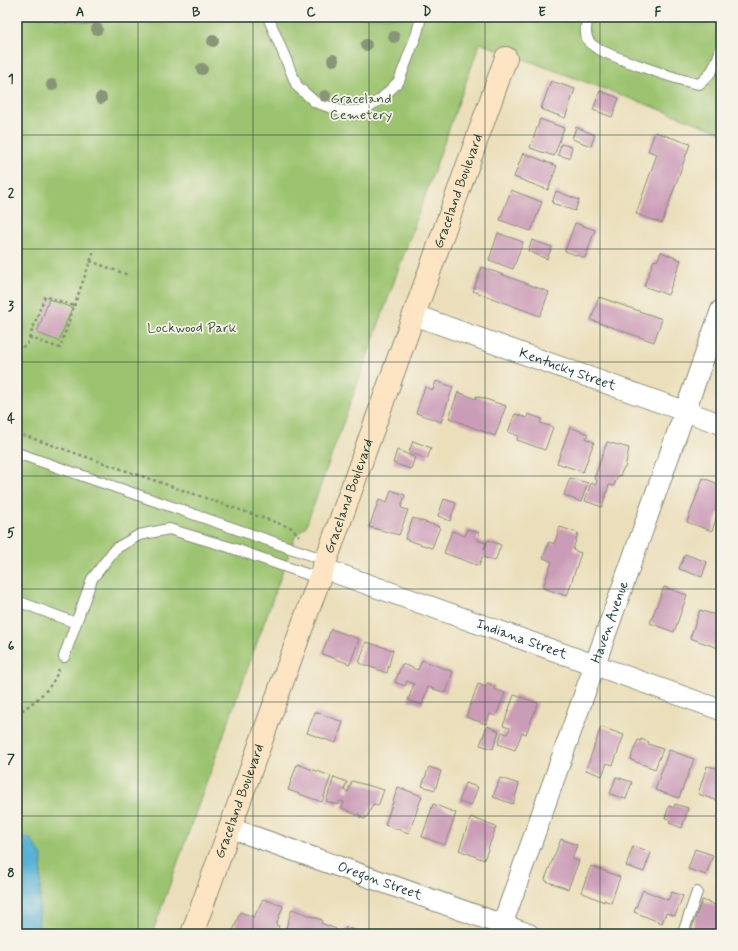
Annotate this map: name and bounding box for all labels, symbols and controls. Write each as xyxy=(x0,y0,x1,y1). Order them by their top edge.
text: A xyxy=(76,4,84,21)
text: B xyxy=(192,4,201,21)
text: C xyxy=(306,4,316,21)
text: D xyxy=(423,4,432,21)
text: E xyxy=(538,4,546,21)
text: F xyxy=(655,4,662,21)
text: 1 xyxy=(8,71,14,88)
park label: Graceland Cemetery xyxy=(330,90,392,124)
street label: Graceland Boulevard xyxy=(429,131,487,251)
text: 2 xyxy=(8,185,15,202)
text: 3 xyxy=(8,298,14,315)
park label: Lockwood Park xyxy=(147,319,237,337)
street label: Kentucky Street xyxy=(517,344,619,395)
text: 4 xyxy=(7,411,15,428)
street label: Graceland Boulevard xyxy=(320,436,378,556)
text: 5 xyxy=(7,525,15,542)
street label: Haven Avenue xyxy=(587,578,633,666)
street label: Indiana Street xyxy=(474,615,570,664)
text: 6 xyxy=(8,638,15,655)
street label: Graceland Boulevard xyxy=(211,741,268,861)
text: 7 xyxy=(7,751,15,768)
street label: Oregon Street xyxy=(335,858,425,905)
text: 8 xyxy=(7,865,15,882)

